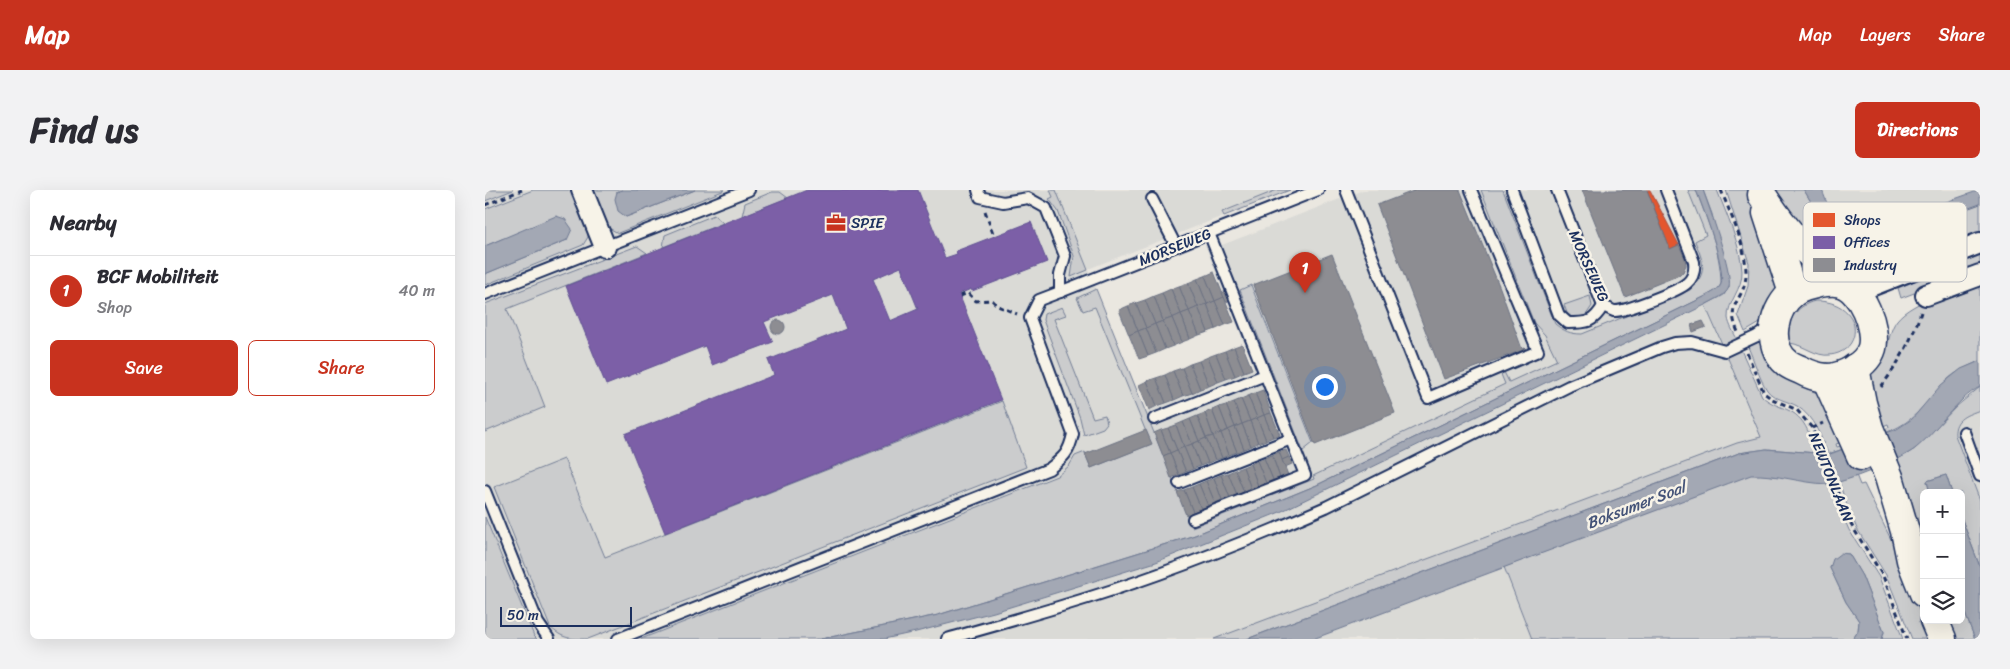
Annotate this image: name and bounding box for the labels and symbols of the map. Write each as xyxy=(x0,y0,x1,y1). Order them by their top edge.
legend xyxy=(1803,202,1967,282)
text: Shops xyxy=(1844,208,1881,233)
place label: SPIE xyxy=(851,210,885,236)
office icon: SPIE xyxy=(825,212,847,234)
street label: MORSEWEG xyxy=(1135,221,1215,273)
street label: MORSEWEG xyxy=(1562,226,1616,306)
text: Offices xyxy=(1844,230,1891,255)
pin: 1 xyxy=(1289,252,1321,293)
text: Industry xyxy=(1843,253,1898,278)
your location xyxy=(1312,374,1338,400)
street label: NEWTONLAAN xyxy=(1801,428,1861,526)
water label: Boksumer Soal xyxy=(1582,472,1693,537)
scale bar xyxy=(500,604,633,627)

